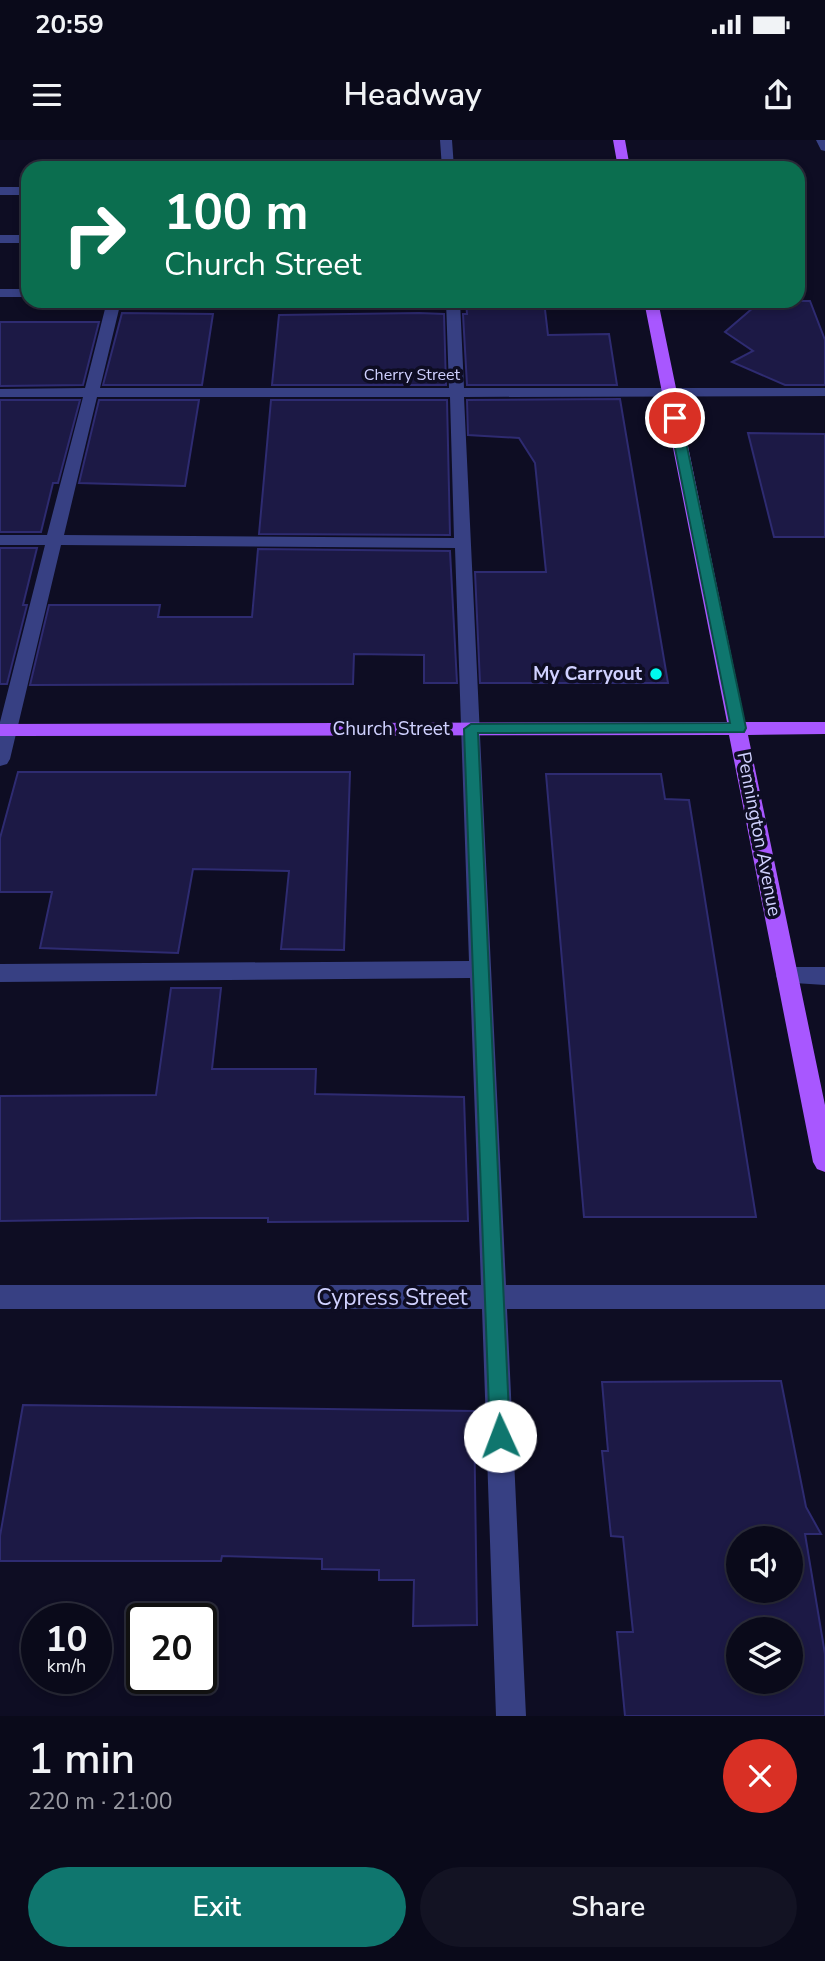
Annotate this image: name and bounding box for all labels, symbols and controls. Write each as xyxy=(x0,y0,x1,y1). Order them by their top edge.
text: 20:59 xyxy=(35,7,104,42)
text: Headway xyxy=(343,73,482,116)
icon: menu xyxy=(28,76,66,114)
icon: share xyxy=(759,76,797,114)
text: 100 m xyxy=(164,179,308,246)
icon: right xyxy=(49,189,140,280)
text: Church Street xyxy=(164,243,361,286)
street label: Cherry Street xyxy=(364,364,461,386)
pin xyxy=(645,388,705,448)
icon: arrive xyxy=(656,399,694,437)
place label: My Carryout xyxy=(533,661,643,687)
marker: My Carryout xyxy=(648,666,664,682)
street label: Church Street xyxy=(332,716,450,742)
street label: Pennington Avenue xyxy=(730,750,788,918)
street label: Cypress Street xyxy=(316,1282,469,1313)
position arrow xyxy=(463,1399,537,1473)
map controls xyxy=(726,1526,803,1694)
button: sound xyxy=(726,1526,803,1603)
speed limit sign: 20 xyxy=(126,1603,217,1694)
text: 10 xyxy=(45,1616,88,1663)
button: layers xyxy=(726,1617,803,1694)
text: km/h xyxy=(47,1654,86,1678)
text: 1 min xyxy=(28,1731,135,1788)
button: close xyxy=(723,1739,797,1813)
text: 220 m · 21:00 xyxy=(28,1786,173,1817)
button: Exit xyxy=(28,1867,406,1947)
button: Share xyxy=(420,1867,797,1947)

